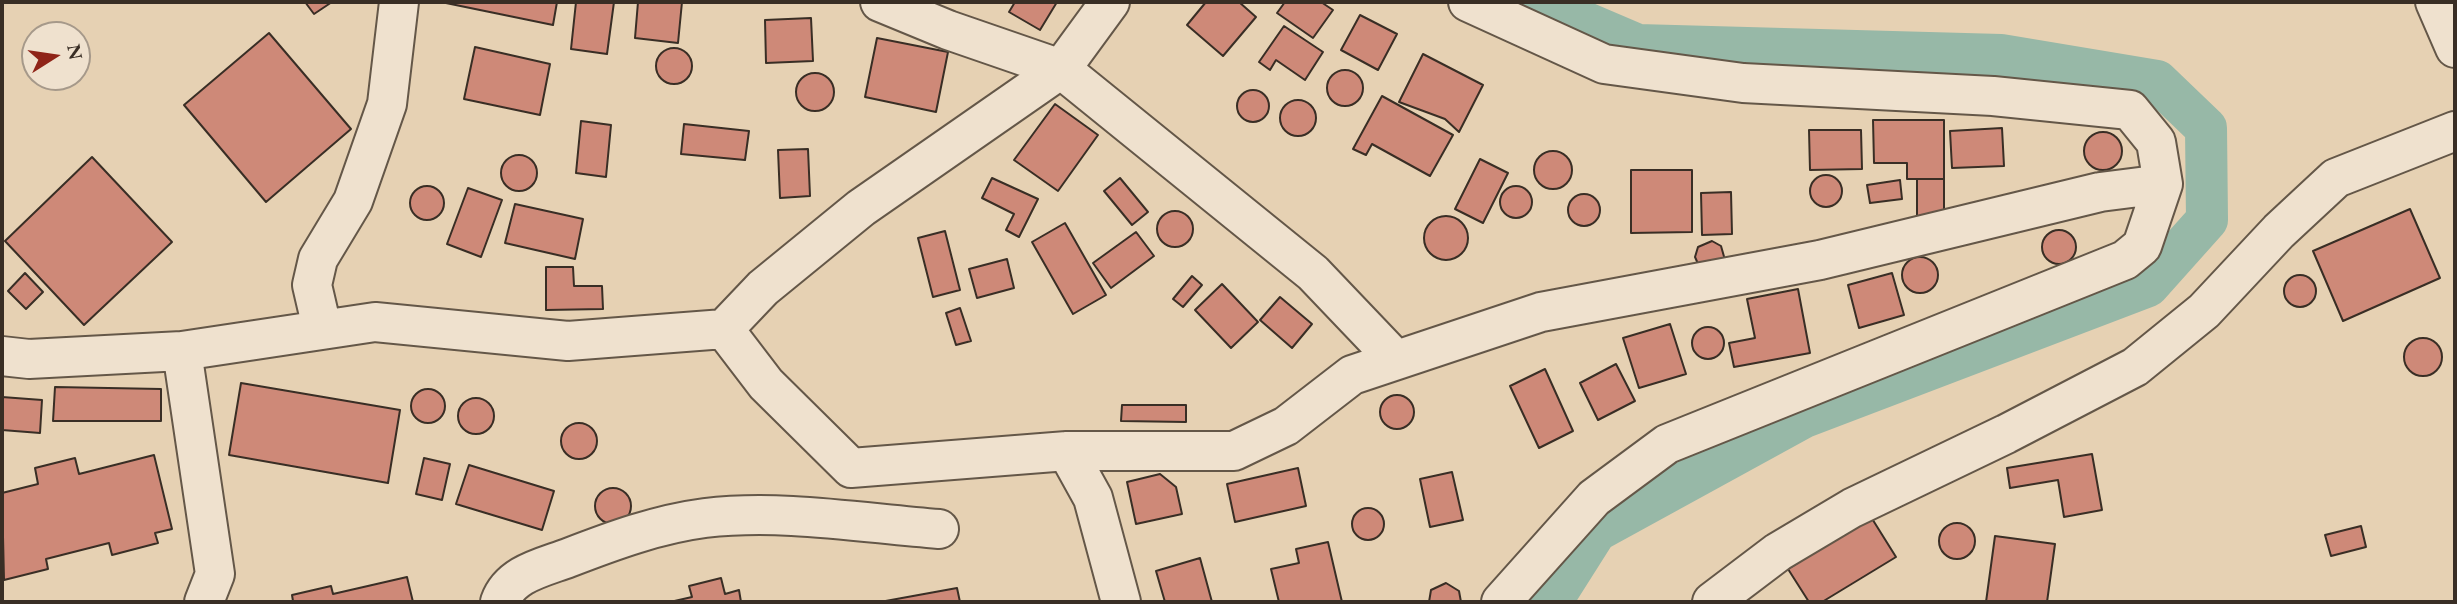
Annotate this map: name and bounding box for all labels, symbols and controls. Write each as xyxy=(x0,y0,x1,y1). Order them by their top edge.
north arrow xyxy=(21,21,91,91)
text: N xyxy=(61,42,89,62)

